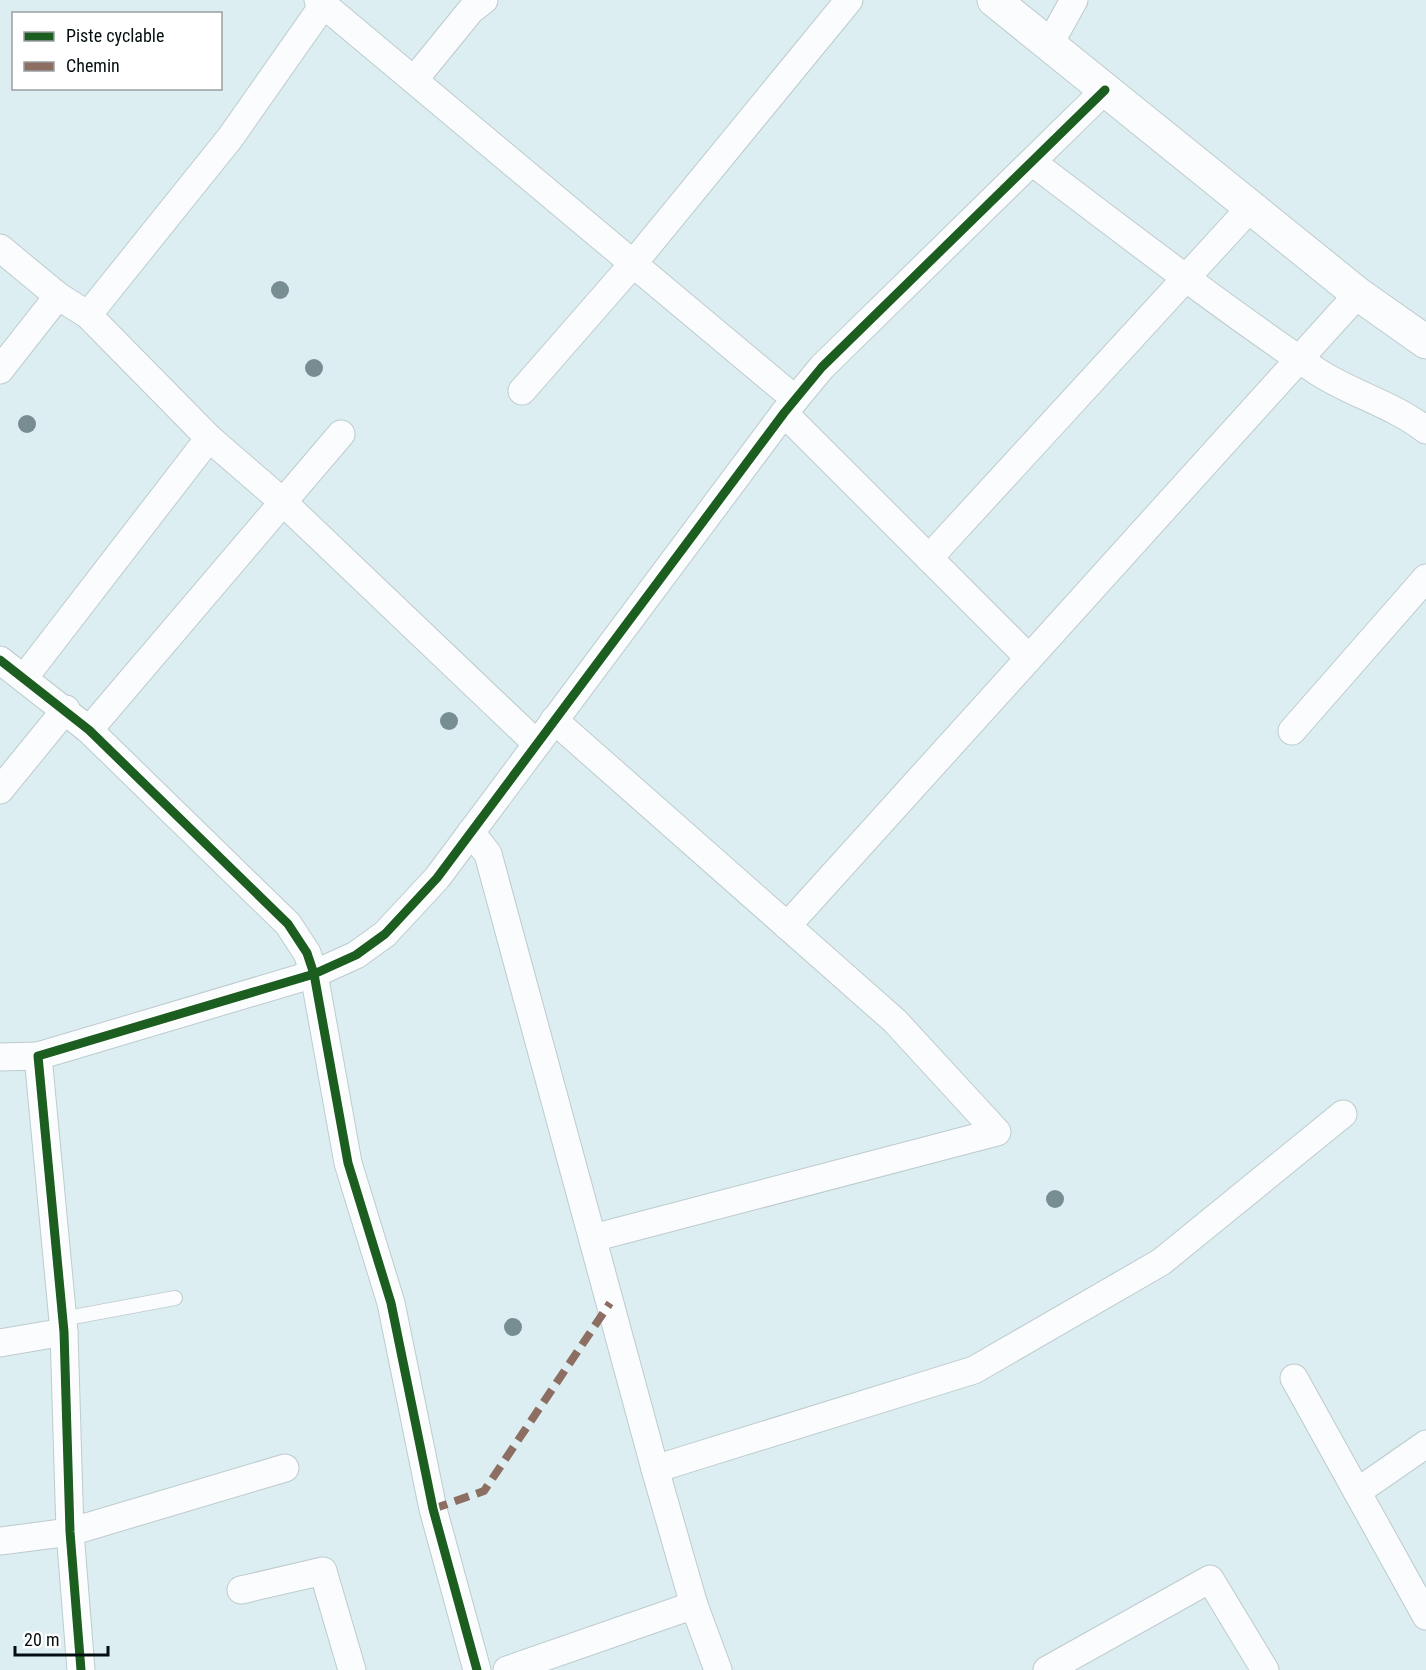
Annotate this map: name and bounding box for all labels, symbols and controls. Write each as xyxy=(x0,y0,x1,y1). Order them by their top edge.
legend xyxy=(12,12,222,90)
text: Piste cyclable xyxy=(66,25,164,46)
text: Chemin xyxy=(66,55,120,76)
scale bar xyxy=(15,1619,108,1657)
text: 20 m xyxy=(24,1629,59,1650)

